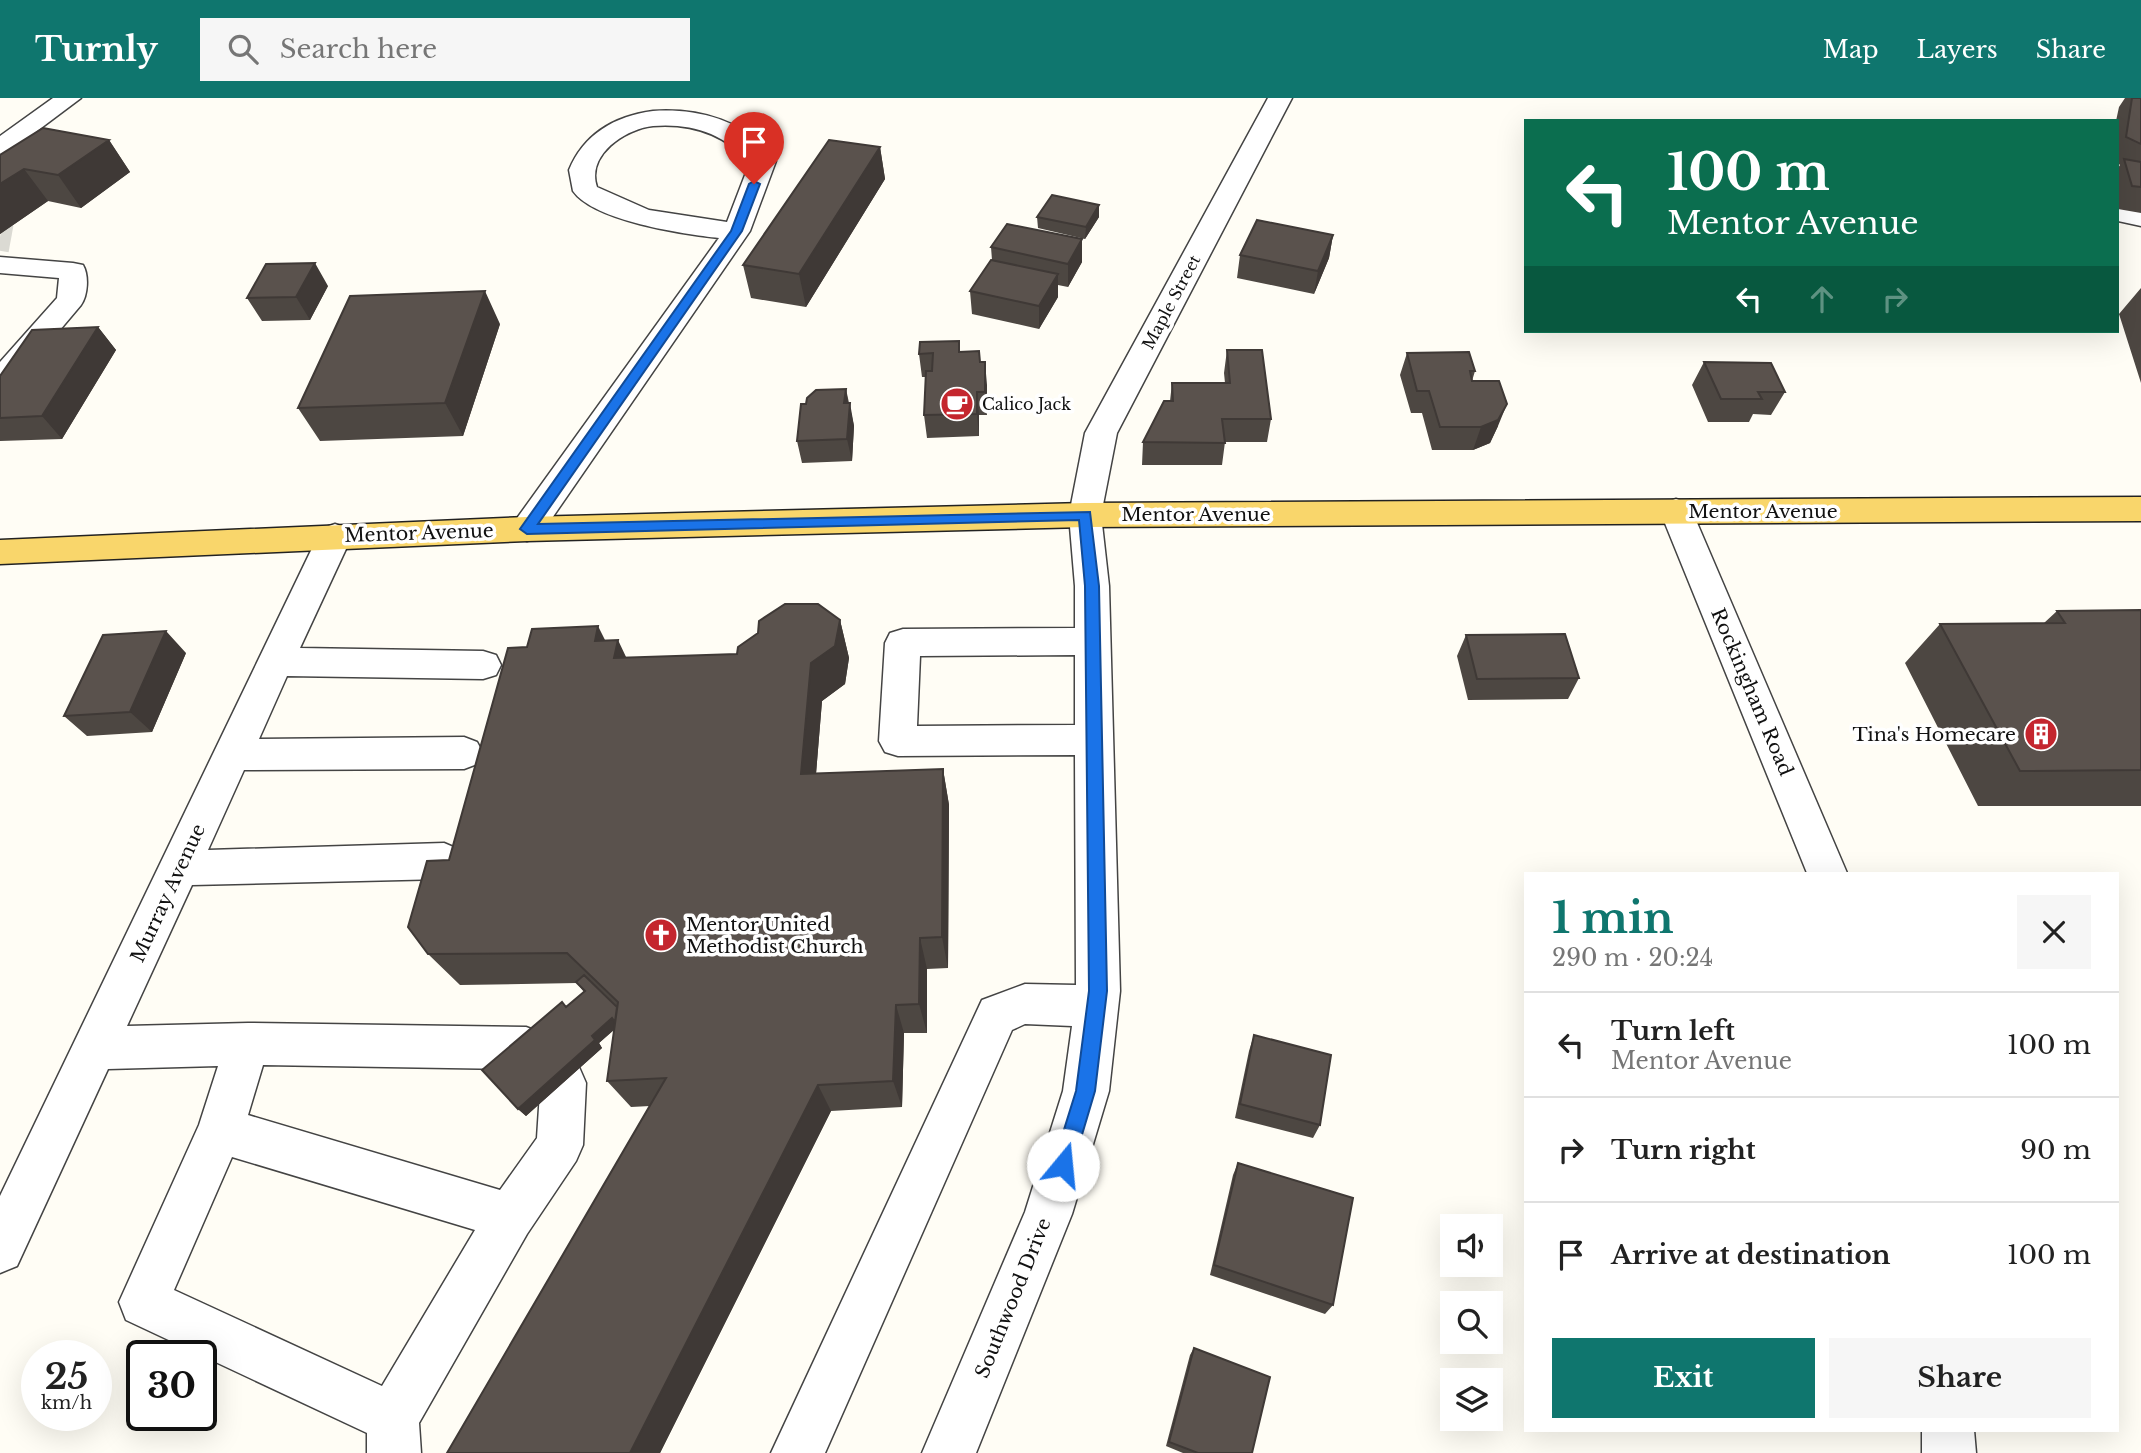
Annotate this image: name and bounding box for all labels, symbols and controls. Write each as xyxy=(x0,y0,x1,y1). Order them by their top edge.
search box xyxy=(200,18,690,81)
text: Turnly xyxy=(35,29,158,70)
icon: search xyxy=(224,30,262,68)
text: Search here xyxy=(280,33,437,65)
text: Map xyxy=(1823,35,1879,64)
text: Layers xyxy=(1917,35,1998,64)
text: Share xyxy=(2036,35,2106,64)
pin xyxy=(724,112,784,184)
icon: arrive xyxy=(735,123,773,161)
text: 100 m xyxy=(1667,142,1830,203)
icon: left xyxy=(1552,147,1643,238)
text: Mentor Avenue xyxy=(1667,203,1919,243)
street label: Maple Street xyxy=(1138,251,1204,353)
icon: left xyxy=(1730,280,1768,318)
icon: ahead xyxy=(1803,280,1841,318)
icon: right xyxy=(1876,280,1914,318)
cafe icon: Calico Jack xyxy=(938,385,976,423)
place label: Calico Jack xyxy=(982,394,1071,414)
street label: Mentor Avenue xyxy=(1688,500,1838,523)
street label: Mentor Avenue xyxy=(1121,503,1271,526)
street label: Mentor Avenue xyxy=(344,519,494,547)
street label: Rockingham Road xyxy=(1706,605,1798,780)
building icon: Tina's Homecare xyxy=(2022,715,2060,753)
place label: Tina's Homecare xyxy=(1853,723,2016,746)
street label: Murray Avenue xyxy=(126,820,210,966)
text: 1 min xyxy=(1552,892,1674,944)
button: close xyxy=(2017,895,2091,969)
place label: Mentor United Methodist Church xyxy=(686,913,864,958)
church icon: Mentor United Methodist Church xyxy=(642,916,680,954)
text: 290 m · 20:24 xyxy=(1552,944,1713,972)
text: Turn left xyxy=(1611,1015,1735,1047)
icon: left xyxy=(1552,1026,1590,1064)
text: 100 m xyxy=(2007,1029,2091,1061)
text: Mentor Avenue xyxy=(1611,1047,1792,1075)
position arrow xyxy=(1026,1128,1100,1202)
icon: right xyxy=(1552,1131,1590,1169)
text: Turn right xyxy=(1611,1134,1756,1166)
text: 90 m xyxy=(2020,1134,2091,1166)
map controls xyxy=(1440,1214,1503,1431)
button: sound xyxy=(1440,1214,1503,1277)
street label: Southwood Drive xyxy=(970,1215,1056,1381)
icon: arrive xyxy=(1552,1236,1590,1274)
text: Arrive at destination xyxy=(1611,1239,1891,1271)
text: 100 m xyxy=(2007,1239,2091,1271)
button: search xyxy=(1440,1291,1503,1354)
button: Exit xyxy=(1552,1338,1815,1418)
button: Share xyxy=(1829,1338,2091,1418)
speed limit sign: 30 xyxy=(126,1340,217,1431)
text: 25 xyxy=(45,1355,88,1398)
button: layers xyxy=(1440,1368,1503,1431)
text: km/h xyxy=(41,1392,92,1414)

